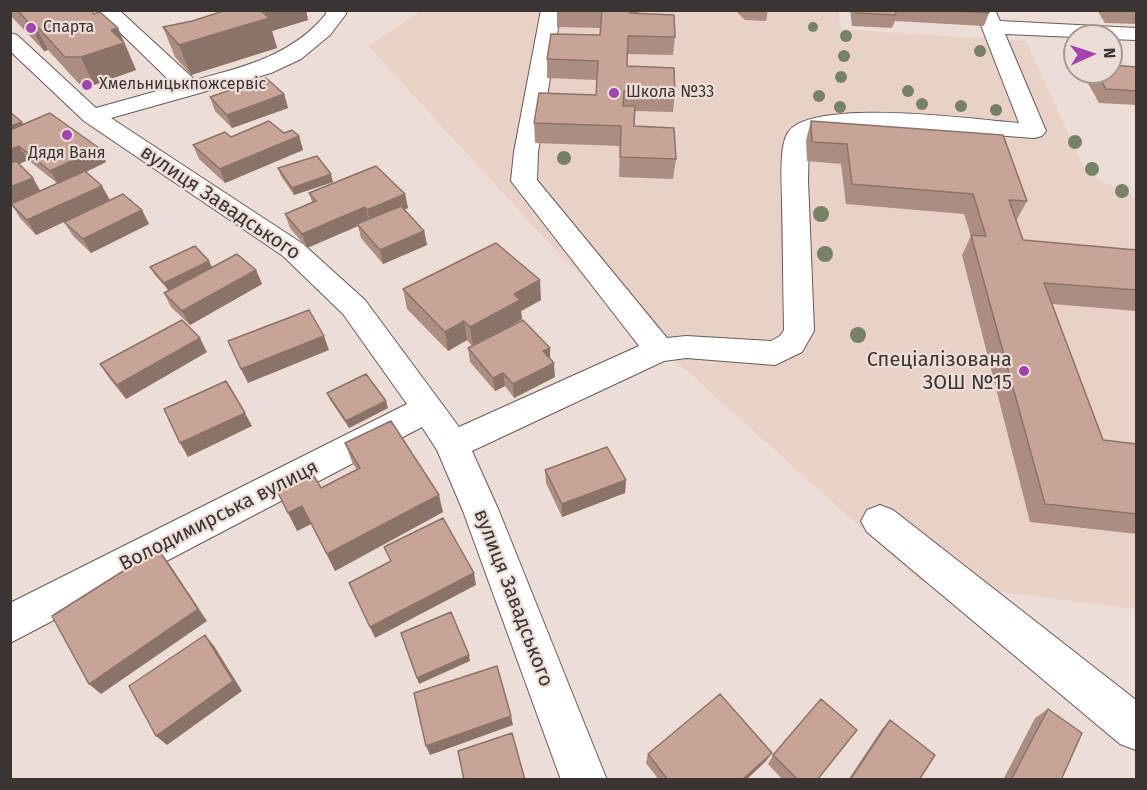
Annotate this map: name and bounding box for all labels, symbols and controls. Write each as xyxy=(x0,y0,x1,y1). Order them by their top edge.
place label: Спарта xyxy=(43,18,94,38)
marker: Спарта xyxy=(24,21,38,35)
north arrow xyxy=(1063,24,1123,84)
text: N xyxy=(1100,47,1119,59)
place label: Хмельницькпожсервіс xyxy=(99,75,266,95)
marker: Хмельницькпожсервіс xyxy=(80,78,94,92)
place label: Школа №33 xyxy=(626,83,714,103)
marker: Школа №33 xyxy=(607,86,621,100)
marker: Дядя Ваня xyxy=(60,128,74,142)
street label: вулиця Завадського xyxy=(135,140,305,266)
place label: Дядя Ваня xyxy=(28,144,106,164)
place label: Спеціалізована ЗОШ №15 xyxy=(867,348,1012,395)
marker: Спеціалізована ЗОШ №15 xyxy=(1017,364,1031,378)
street label: Володимирська вулиця xyxy=(115,455,323,577)
street label: вулиця Завадського xyxy=(468,506,558,690)

